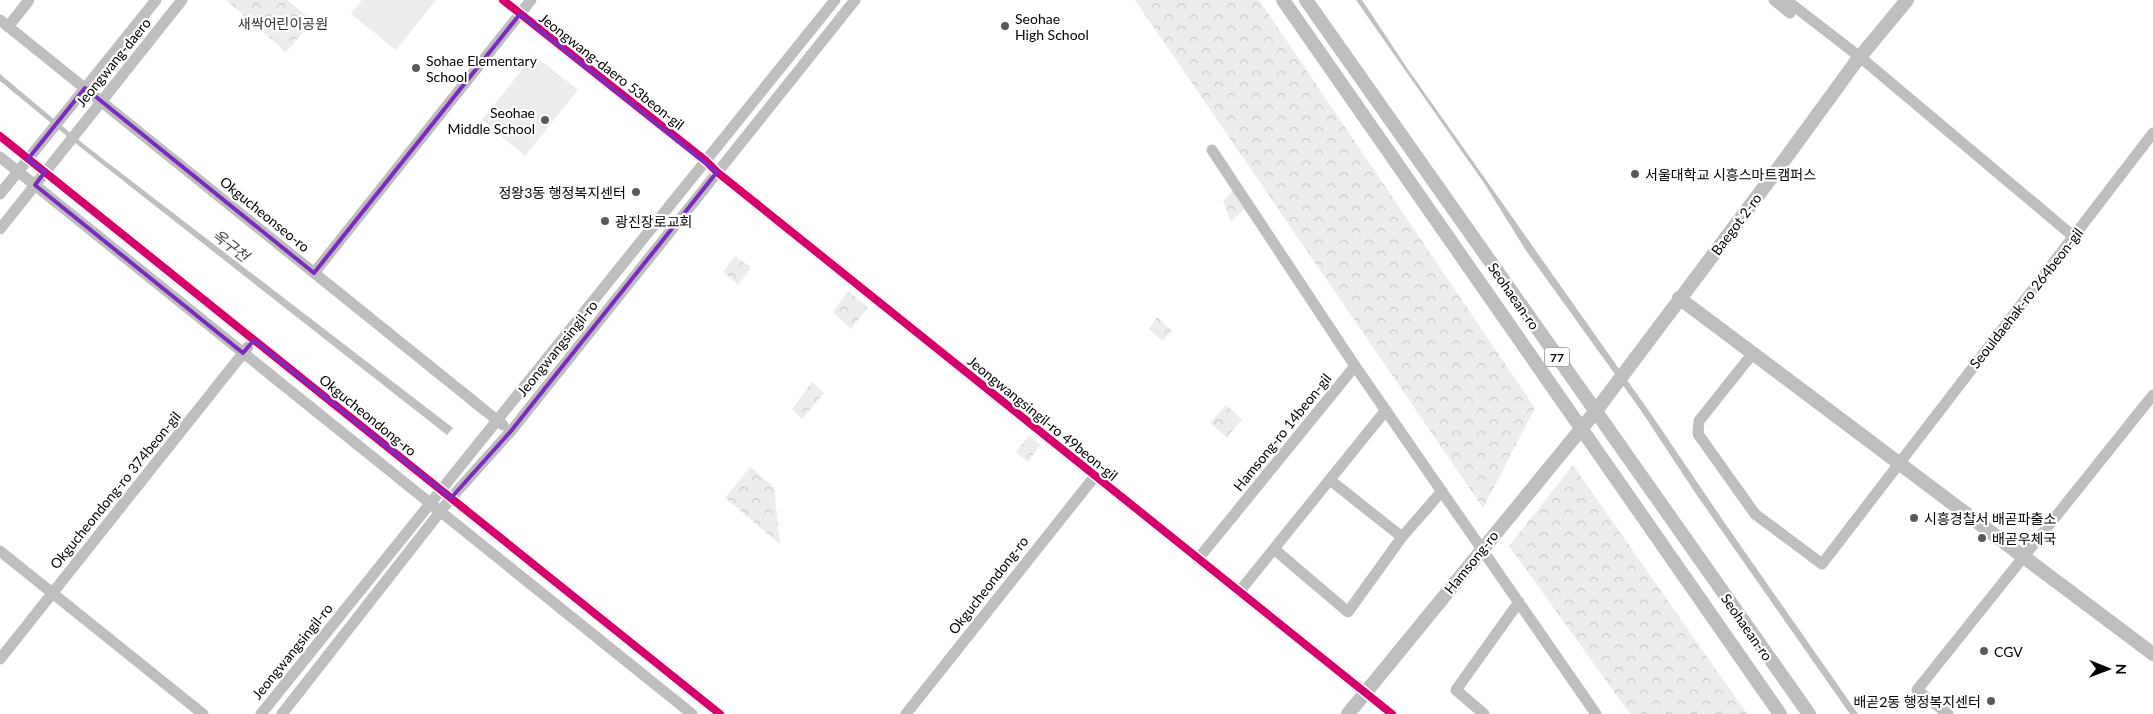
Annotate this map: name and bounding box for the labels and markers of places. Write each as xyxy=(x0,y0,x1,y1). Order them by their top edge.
place label: Seohae High School xyxy=(1015,10,1089,43)
marker: Seohae High School xyxy=(999,20,1011,32)
place label: Sohae Elementary School xyxy=(426,52,538,85)
marker: Sohae Elementary School xyxy=(410,62,422,74)
place label: Seohae Middle School xyxy=(448,104,535,137)
marker: Seohae Middle School xyxy=(539,114,551,126)
place label: 서울대학교 시흥스마트캠퍼스 xyxy=(1645,166,1816,183)
marker: 서울대학교 시흥스마트캠퍼스 xyxy=(1629,168,1641,180)
place label: 정왕3동 행정복지센터 xyxy=(498,184,626,201)
marker: 정왕3동 행정복지센터 xyxy=(630,186,642,198)
place label: 광진장로교회 xyxy=(615,213,692,230)
marker: 광진장로교회 xyxy=(599,215,611,227)
place label: 시흥경찰서 배곧파출소 xyxy=(1924,510,2057,527)
marker: 시흥경찰서 배곧파출소 xyxy=(1908,512,1920,524)
place label: 배곧우체국 xyxy=(1992,530,2057,547)
marker: 배곧우체국 xyxy=(1976,532,1988,544)
place label: CGV xyxy=(1994,643,2023,660)
marker: CGV xyxy=(1978,645,1990,657)
place label: 배곧2동 행정복지센터 xyxy=(1853,693,1981,710)
marker: 배곧2동 행정복지센터 xyxy=(1985,695,1997,707)

